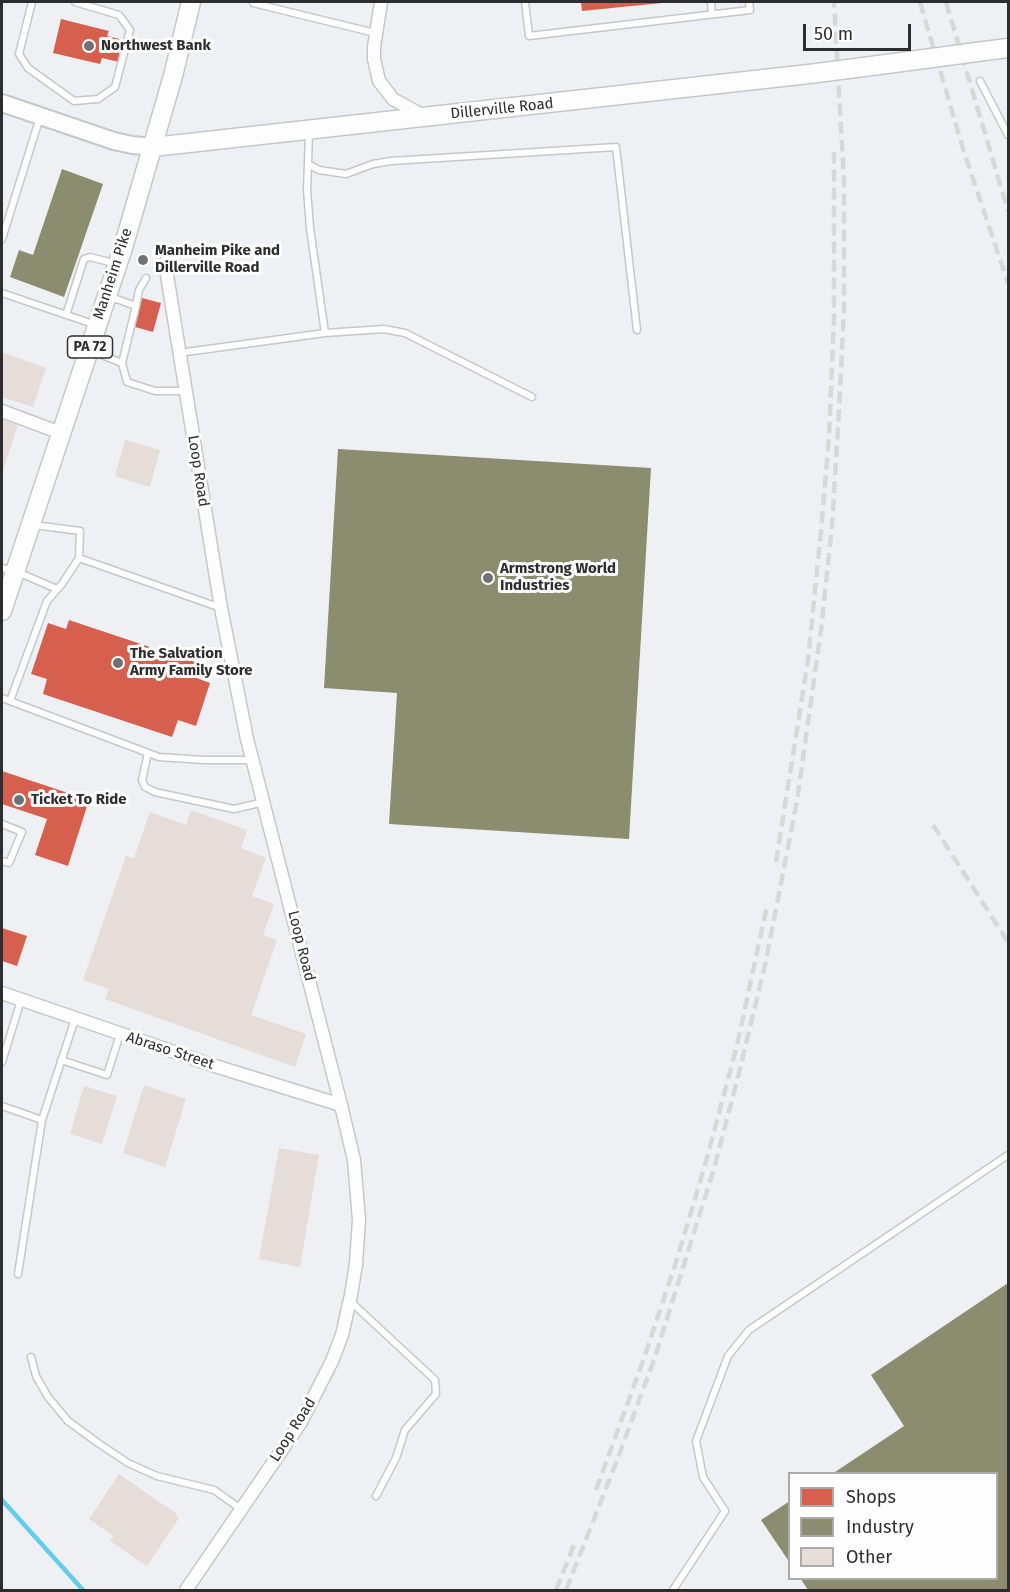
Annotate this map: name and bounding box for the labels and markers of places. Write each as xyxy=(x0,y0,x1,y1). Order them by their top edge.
place label: Northwest Bank xyxy=(101,37,211,55)
marker: Northwest Bank xyxy=(82,39,96,53)
place label: Manheim Pike and Dillerville Road xyxy=(155,242,280,277)
marker: Manheim Pike and Dillerville Road xyxy=(136,253,150,267)
place label: Armstrong World Industries xyxy=(500,560,616,595)
marker: Armstrong World Industries xyxy=(481,571,495,585)
place label: The Salvation Army Family Store xyxy=(130,645,253,680)
marker: The Salvation Army Family Store xyxy=(111,656,125,670)
place label: Ticket To Ride xyxy=(31,791,127,809)
marker: Ticket To Ride xyxy=(12,793,26,807)

